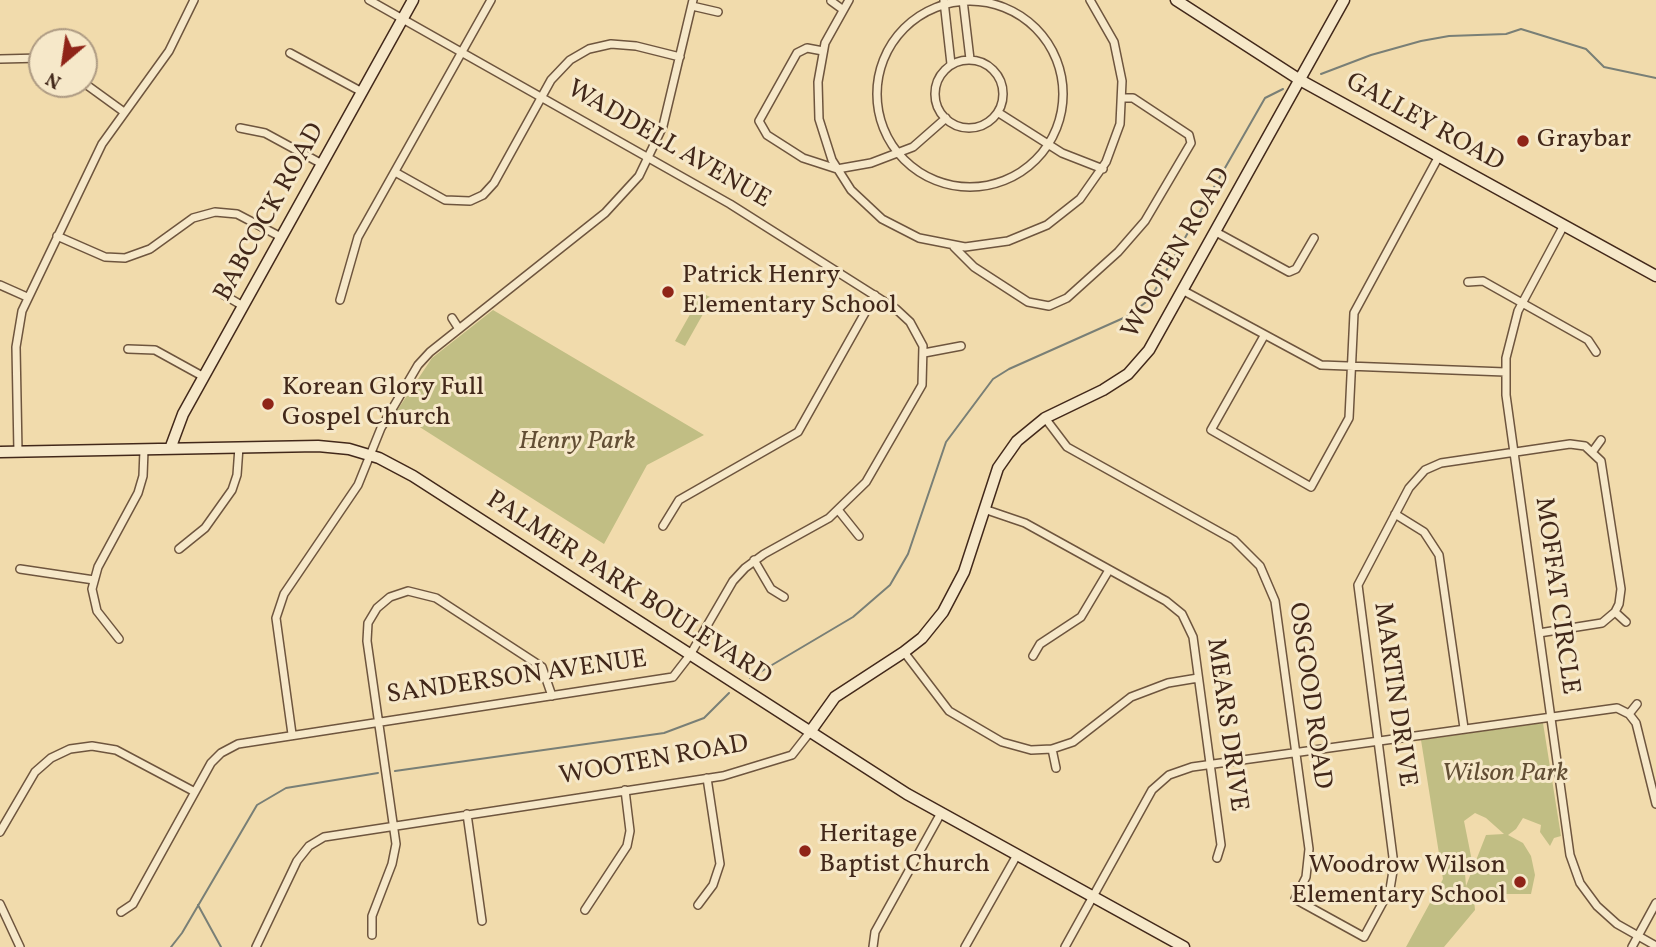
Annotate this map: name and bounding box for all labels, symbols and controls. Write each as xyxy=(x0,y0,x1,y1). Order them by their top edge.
north arrow xyxy=(28,28,98,98)
text: N xyxy=(41,65,66,94)
street label: GALLEY ROAD xyxy=(1340,68,1508,180)
street label: WADDELL AVENUE xyxy=(561,75,775,217)
street label: BABCOCK ROAD xyxy=(209,119,333,307)
place label: Graybar xyxy=(1537,125,1631,157)
marker: Graybar xyxy=(1515,133,1531,149)
street label: WOOTEN ROAD xyxy=(1117,163,1239,345)
place label: Patrick Henry Elementary School xyxy=(682,261,897,322)
marker: Patrick Henry Elementary School xyxy=(660,284,676,300)
place label: Korean Glory Full Gospel Church xyxy=(282,373,484,434)
marker: Korean Glory Full Gospel Church xyxy=(260,396,276,412)
park label: Henry Park xyxy=(518,427,636,459)
street label: PALMER PARK BOULEVARD xyxy=(479,486,777,694)
street label: MOFFAT CIRCLE xyxy=(1526,495,1584,697)
street label: OSGOOD ROAD xyxy=(1279,601,1337,791)
street label: MARTIN DRIVE xyxy=(1365,601,1421,789)
street label: MEARS DRIVE xyxy=(1197,636,1253,814)
street label: SANDERSON AVENUE xyxy=(385,645,649,713)
street label: WOOTEN ROAD xyxy=(557,730,751,794)
park label: Wilson Park xyxy=(1442,759,1568,791)
place label: Heritage Baptist Church xyxy=(819,820,990,882)
marker: Heritage Baptist Church xyxy=(797,843,813,859)
place label: Woodrow Wilson Elementary School xyxy=(1291,851,1506,912)
marker: Woodrow Wilson Elementary School xyxy=(1512,874,1528,890)

